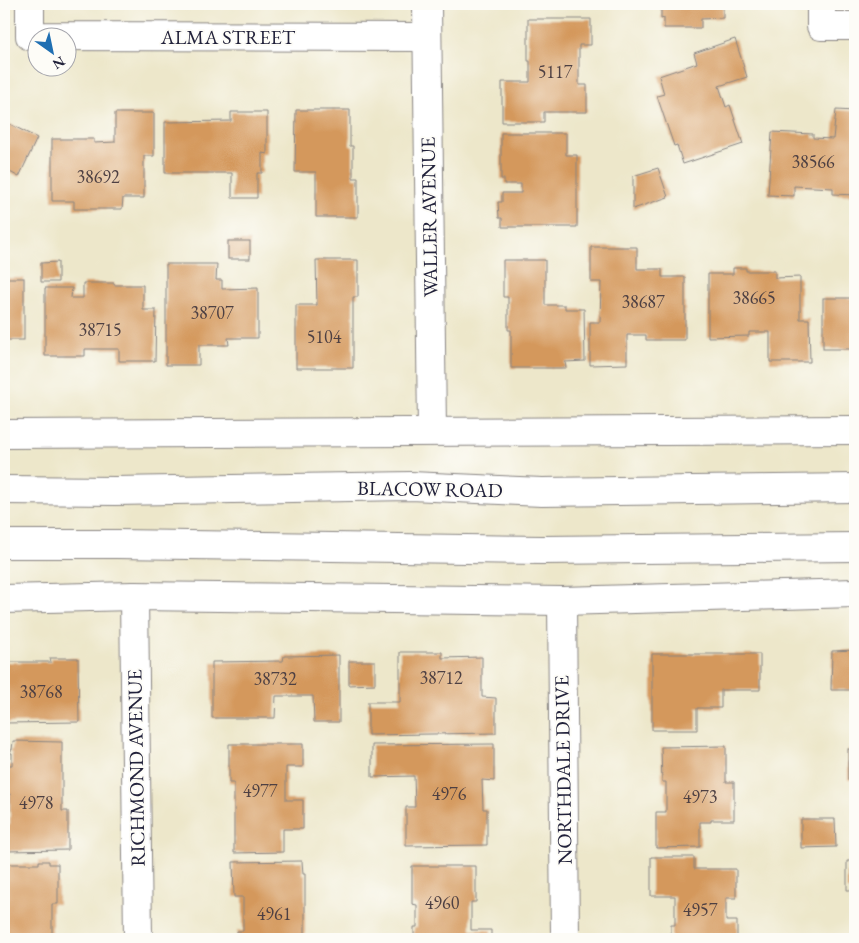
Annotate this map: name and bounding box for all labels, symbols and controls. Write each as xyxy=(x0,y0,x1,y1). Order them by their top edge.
street label: ALMA STREET xyxy=(160,24,296,50)
north arrow xyxy=(28,28,78,78)
text: N xyxy=(49,52,69,74)
house number: 5117 xyxy=(538,60,573,83)
street label: WALLER AVENUE xyxy=(415,137,443,297)
house number: 38566 xyxy=(791,150,835,173)
house number: 38692 xyxy=(76,165,120,188)
house number: 38665 xyxy=(732,286,776,309)
house number: 38687 xyxy=(621,290,665,313)
house number: 38707 xyxy=(190,301,234,324)
house number: 38715 xyxy=(78,318,122,341)
house number: 5104 xyxy=(307,325,342,348)
street label: BLACOW ROAD xyxy=(357,475,503,503)
house number: 38712 xyxy=(419,666,463,689)
house number: 38732 xyxy=(253,667,297,690)
street label: RICHMOND AVENUE xyxy=(121,669,151,867)
street label: NORTHDALE DRIVE xyxy=(548,675,578,865)
house number: 38768 xyxy=(19,680,63,703)
house number: 4977 xyxy=(243,779,278,802)
house number: 4976 xyxy=(432,782,467,805)
house number: 4973 xyxy=(683,785,717,808)
house number: 4978 xyxy=(19,791,53,814)
house number: 4960 xyxy=(425,891,460,914)
house number: 4957 xyxy=(683,898,718,921)
house number: 4961 xyxy=(257,902,291,925)

